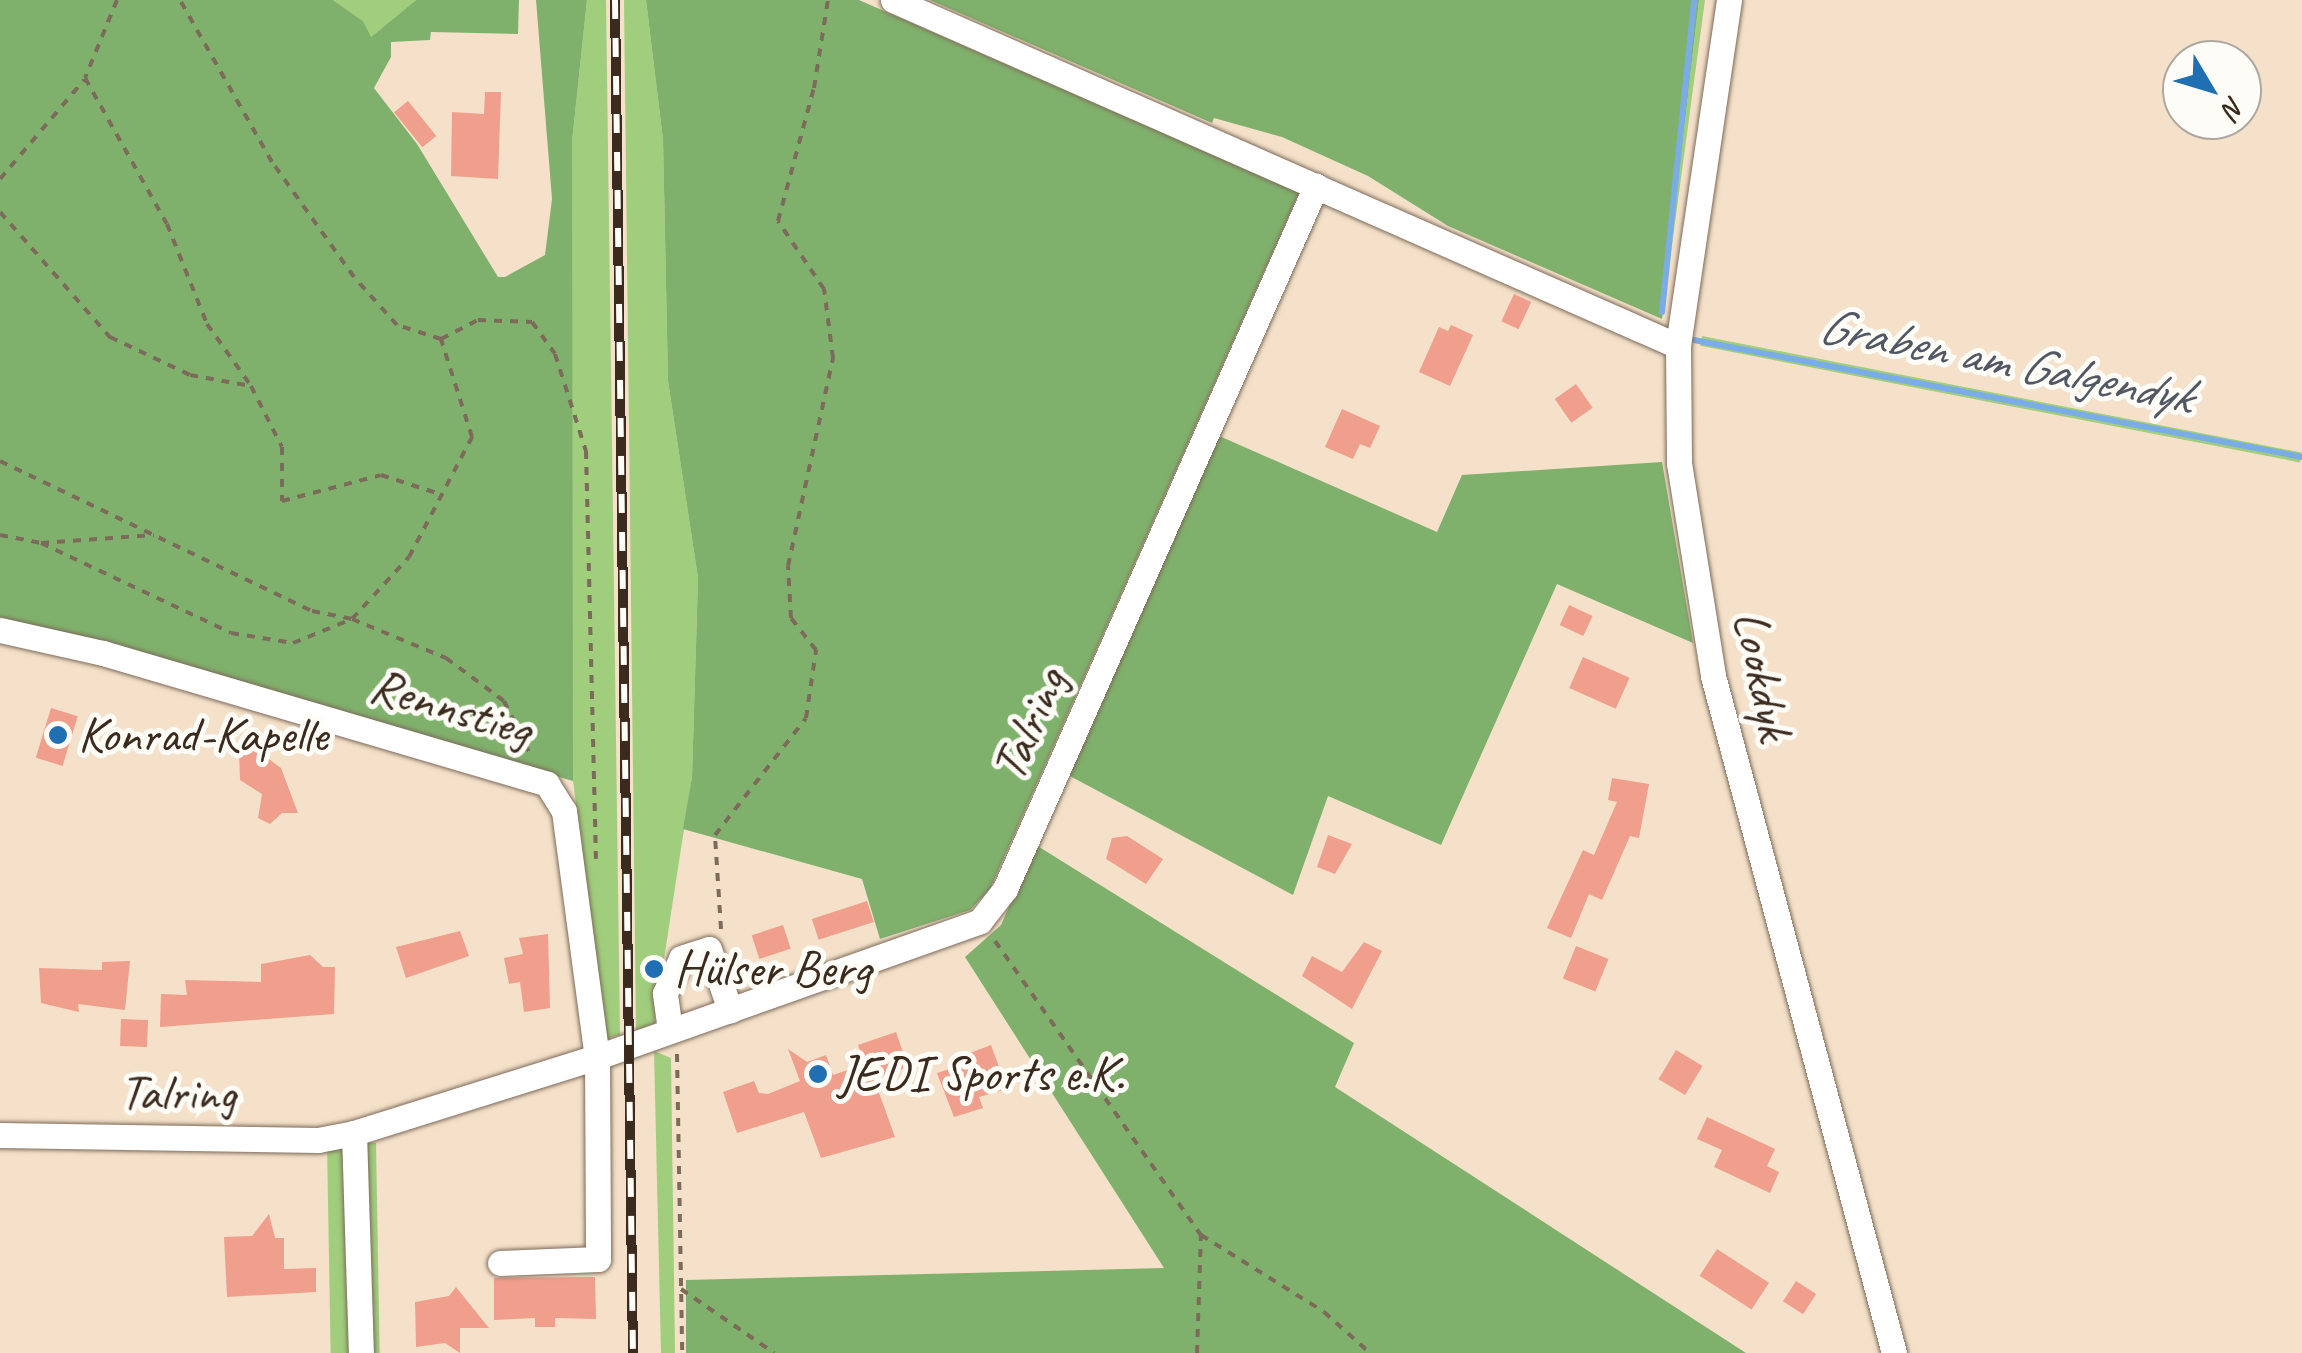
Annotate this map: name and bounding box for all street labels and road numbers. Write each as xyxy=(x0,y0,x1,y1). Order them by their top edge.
street label: Lookdyk xyxy=(1720,605,1806,745)
street label: Rennstieg xyxy=(364,654,538,760)
street label: Talring xyxy=(978,659,1080,789)
street label: Talring xyxy=(119,1062,237,1124)

